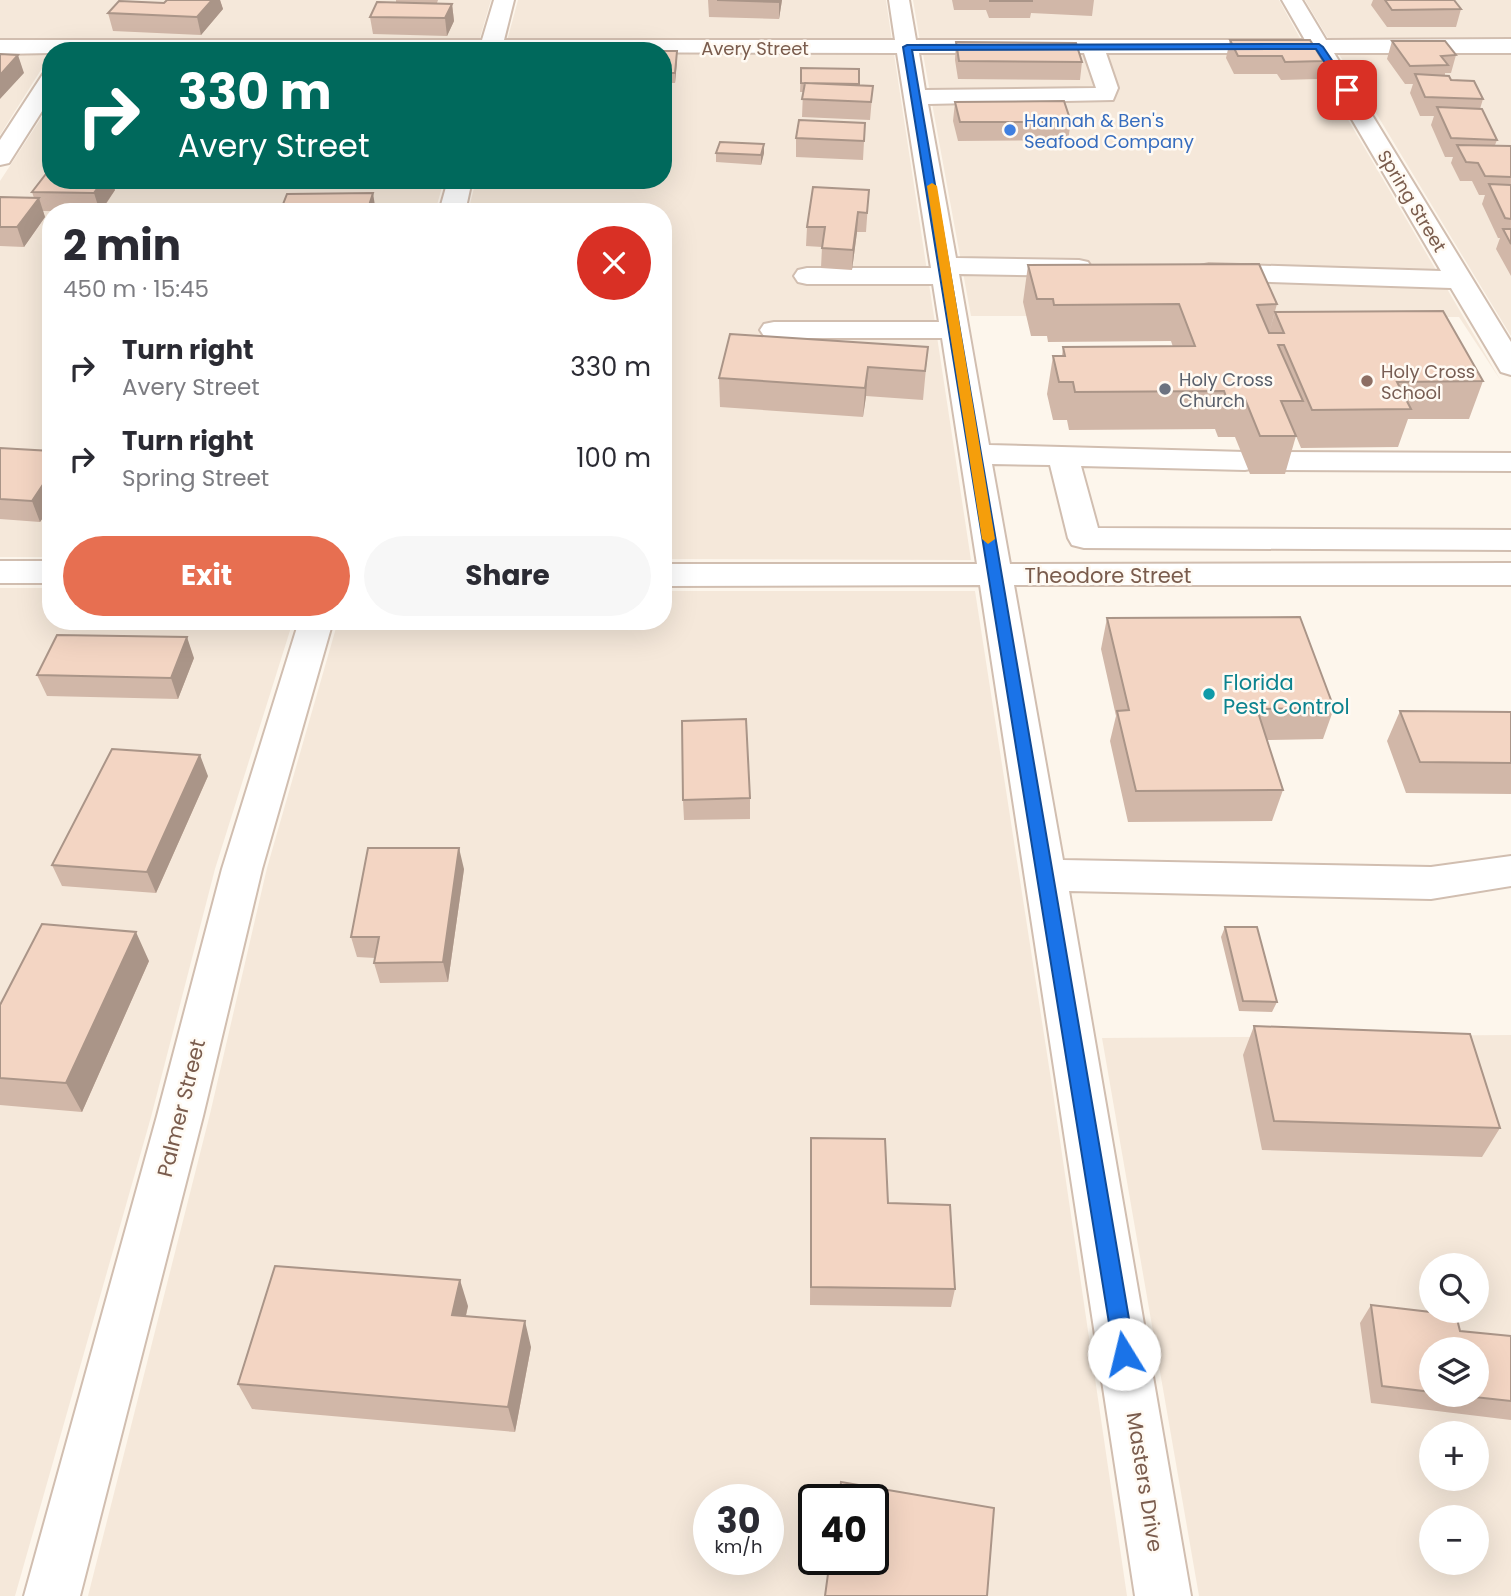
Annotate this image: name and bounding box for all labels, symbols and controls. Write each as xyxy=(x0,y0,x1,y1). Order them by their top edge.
street label: Avery Street xyxy=(701,36,809,61)
text: 330 m xyxy=(178,58,332,126)
pin xyxy=(1317,60,1377,120)
icon: right xyxy=(63,70,154,161)
icon: arrive xyxy=(1328,71,1366,109)
place label: Hannah & Ben's Seafood Company xyxy=(1024,108,1194,154)
marker: Hannah & Ben's Seafood Company xyxy=(1002,122,1018,138)
text: Avery Street xyxy=(178,123,370,168)
street label: Spring Street xyxy=(1372,145,1452,257)
text: 2 min xyxy=(63,216,181,275)
button: close xyxy=(577,226,651,300)
text: 450 m · 15:45 xyxy=(63,273,209,305)
text: Turn right xyxy=(122,332,254,368)
icon: right xyxy=(63,349,101,387)
text: 330 m xyxy=(570,349,651,385)
place label: Holy Cross School xyxy=(1381,359,1475,405)
place label: Holy Cross Church xyxy=(1179,367,1273,413)
text: Avery Street xyxy=(122,371,260,403)
marker: Holy Cross School xyxy=(1359,373,1375,389)
marker: Holy Cross Church xyxy=(1157,381,1173,397)
text: Turn right xyxy=(122,423,254,459)
icon: right xyxy=(63,440,101,478)
text: 100 m xyxy=(576,440,651,476)
text: Spring Street xyxy=(122,462,269,494)
button: Exit xyxy=(63,536,350,616)
button: Share xyxy=(364,536,651,616)
street label: Theodore Street xyxy=(1025,561,1191,590)
place label: Florida Pest Control xyxy=(1223,668,1350,721)
marker: Florida Pest Control xyxy=(1201,686,1217,702)
street label: Palmer Street xyxy=(150,1036,212,1180)
map controls xyxy=(1419,1253,1489,1575)
button: search xyxy=(1419,1253,1489,1323)
position arrow xyxy=(1087,1317,1161,1391)
button: layers xyxy=(1419,1337,1489,1407)
street label: Masters Drive xyxy=(1120,1410,1170,1554)
button: + xyxy=(1419,1421,1489,1491)
speed limit sign: 40 xyxy=(798,1484,889,1575)
text: 30 xyxy=(717,1496,761,1545)
button: − xyxy=(1419,1505,1489,1575)
text: km/h xyxy=(715,1534,762,1559)

